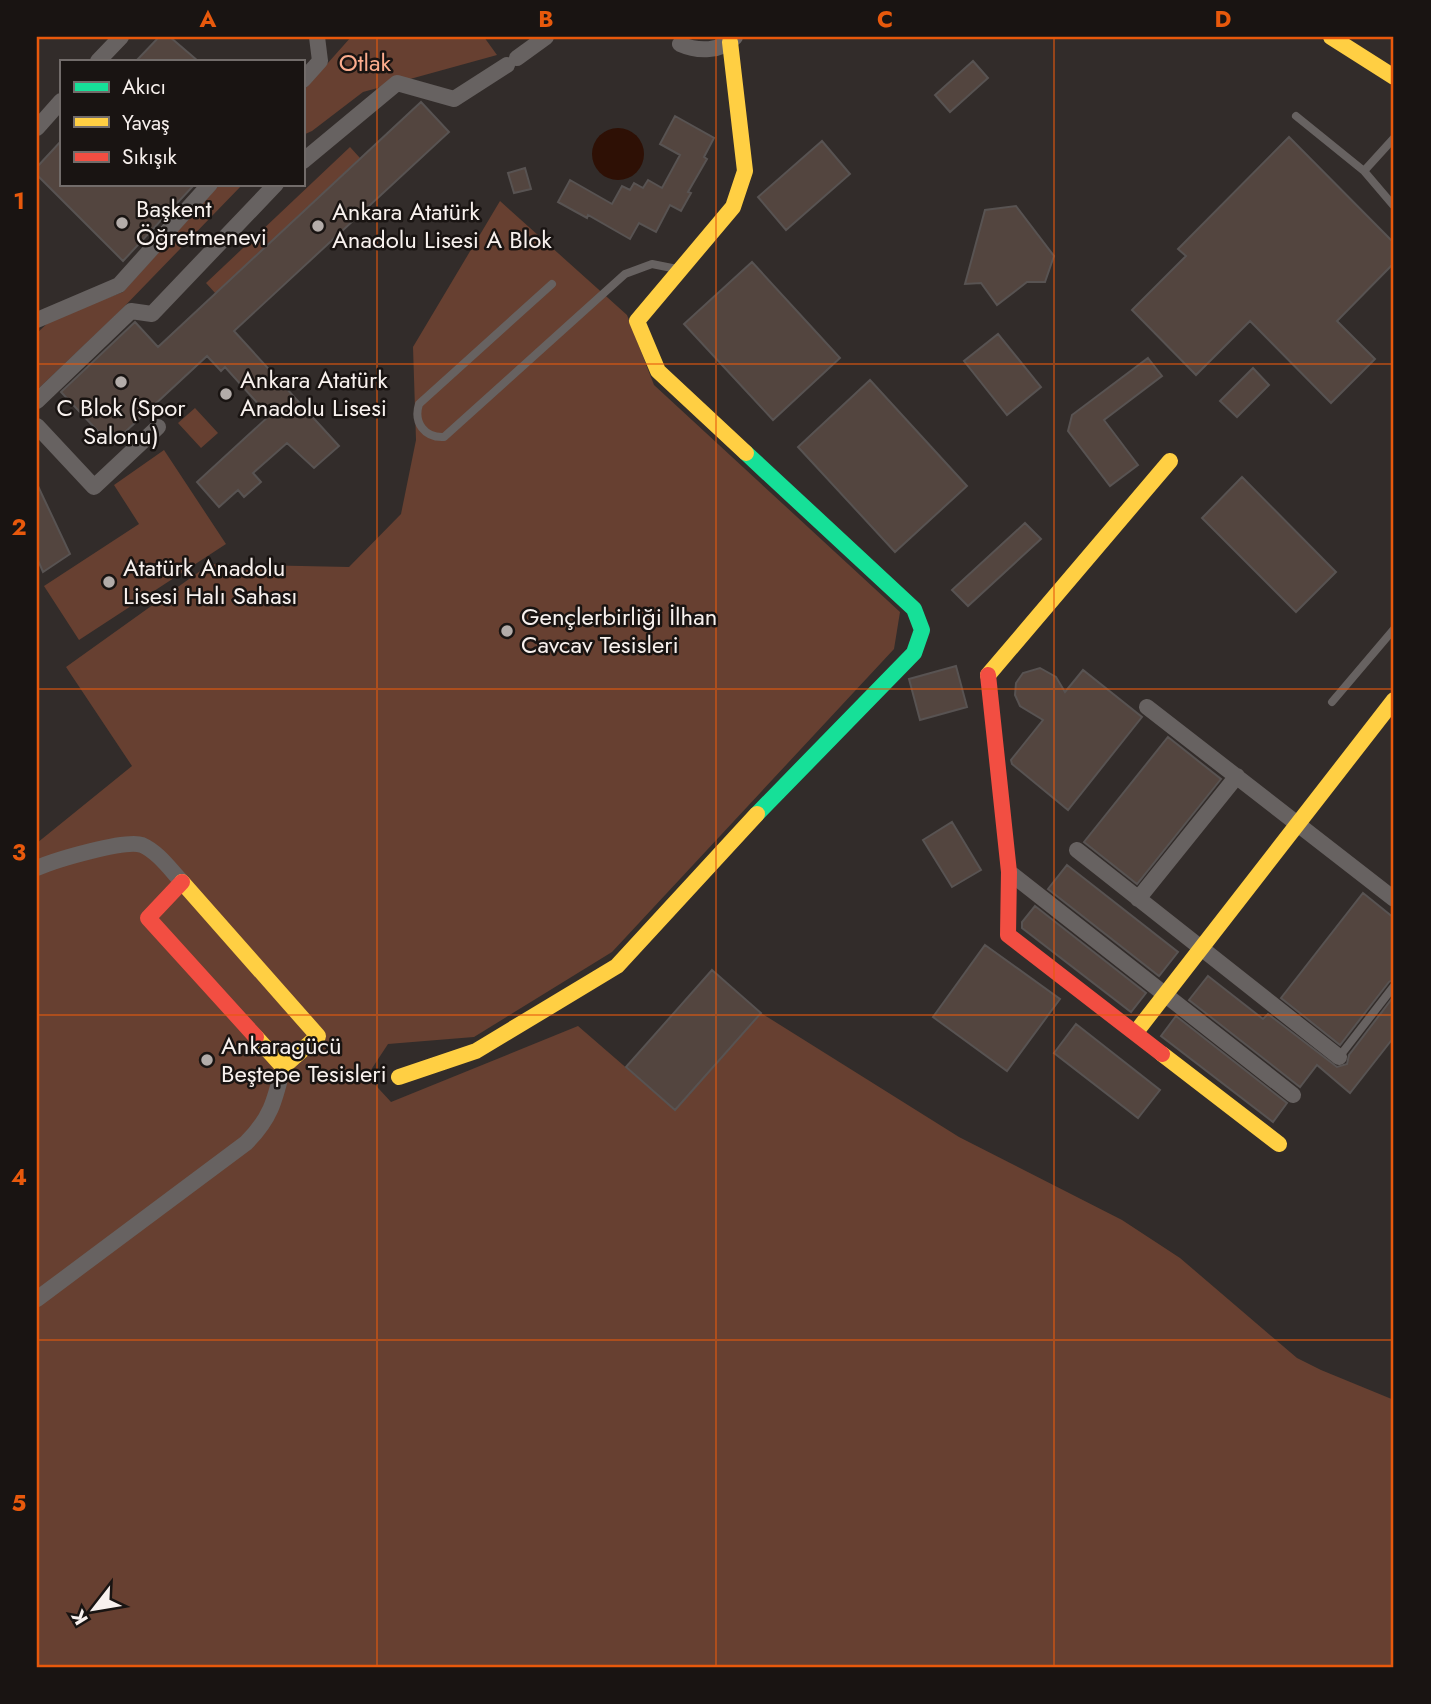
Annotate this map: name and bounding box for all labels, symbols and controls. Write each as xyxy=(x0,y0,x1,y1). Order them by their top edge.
text: A xyxy=(199,2,217,36)
text: B xyxy=(538,2,554,36)
text: C xyxy=(877,2,893,36)
text: D xyxy=(1215,2,1232,36)
park label: Otlak xyxy=(339,45,392,80)
legend xyxy=(60,60,304,186)
text: Akıcı xyxy=(122,72,166,102)
text: Yavaş xyxy=(122,108,169,138)
text: Sıkışık xyxy=(122,142,178,172)
text: 1 xyxy=(13,184,25,218)
place label: Başkent Öğretmenevi xyxy=(136,191,267,254)
place label: Ankara Atatürk Anadolu Lisesi A Blok xyxy=(332,194,552,257)
marker: Başkent Öğretmenevi xyxy=(114,215,130,231)
marker: Ankara Atatürk Anadolu Lisesi A Blok xyxy=(310,218,326,234)
place label: Ankara Atatürk Anadolu Lisesi xyxy=(240,362,388,425)
marker: C Blok (Spor Salonu) xyxy=(113,374,129,390)
marker: Ankara Atatürk Anadolu Lisesi xyxy=(218,386,234,402)
place label: C Blok (Spor Salonu) xyxy=(56,390,186,453)
text: 2 xyxy=(11,510,27,544)
place label: Atatürk Anadolu Lisesi Halı Sahası xyxy=(123,550,298,613)
marker: Atatürk Anadolu Lisesi Halı Sahası xyxy=(101,574,117,590)
place label: Gençlerbirliği İlhan Cavcav Tesisleri xyxy=(521,599,717,662)
marker: Gençlerbirliği İlhan Cavcav Tesisleri xyxy=(499,623,515,639)
text: 3 xyxy=(12,835,26,869)
place label: Ankaragücü Beştepe Tesisleri xyxy=(221,1028,387,1091)
marker: Ankaragücü Beştepe Tesisleri xyxy=(199,1052,215,1068)
text: 4 xyxy=(11,1160,27,1194)
text: 5 xyxy=(12,1486,26,1520)
north arrow xyxy=(60,1574,130,1644)
text: K xyxy=(64,1604,95,1630)

